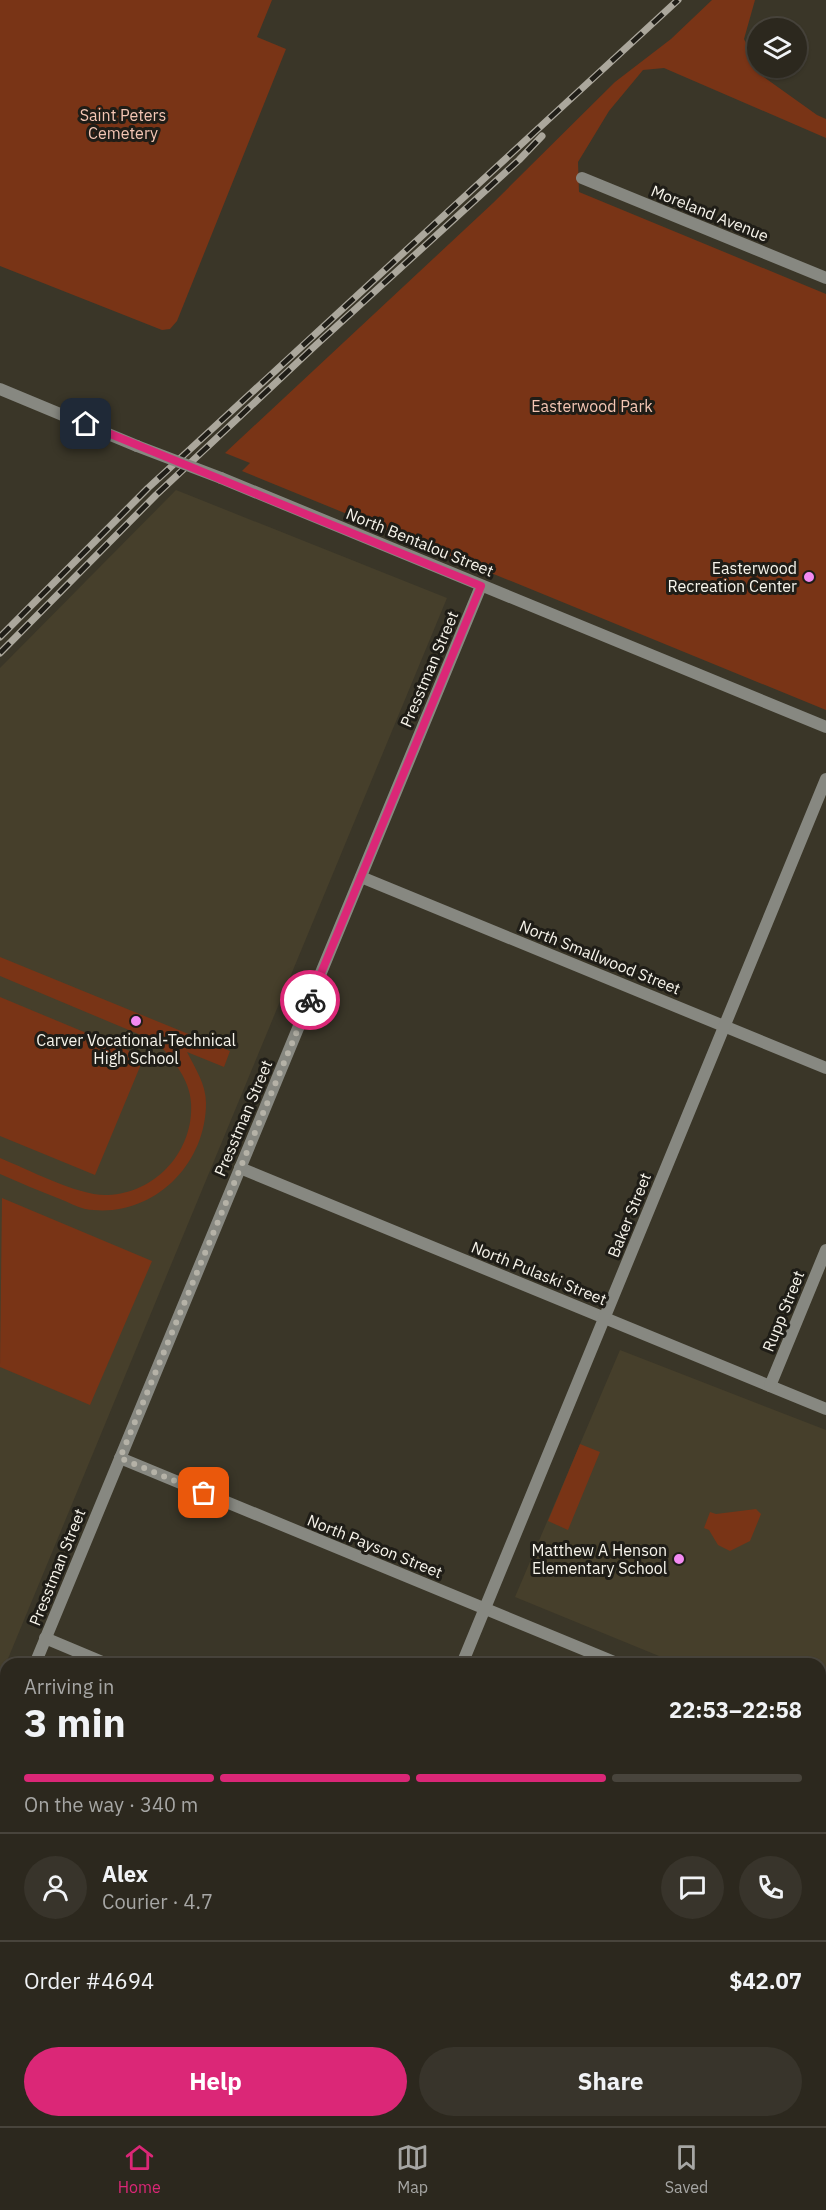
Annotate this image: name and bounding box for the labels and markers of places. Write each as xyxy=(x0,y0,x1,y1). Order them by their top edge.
pin xyxy=(60,398,111,449)
place label: Easterwood Recreation Center xyxy=(668,558,797,596)
marker: Easterwood Recreation Center xyxy=(802,570,816,584)
marker: Carver Vocational-Technical High School xyxy=(129,1014,143,1028)
place label: Carver Vocational-Technical High School xyxy=(36,1030,236,1068)
pin xyxy=(178,1467,229,1518)
place label: Matthew A Henson Elementary School xyxy=(531,1540,667,1578)
marker: Matthew A Henson Elementary School xyxy=(672,1552,686,1566)

